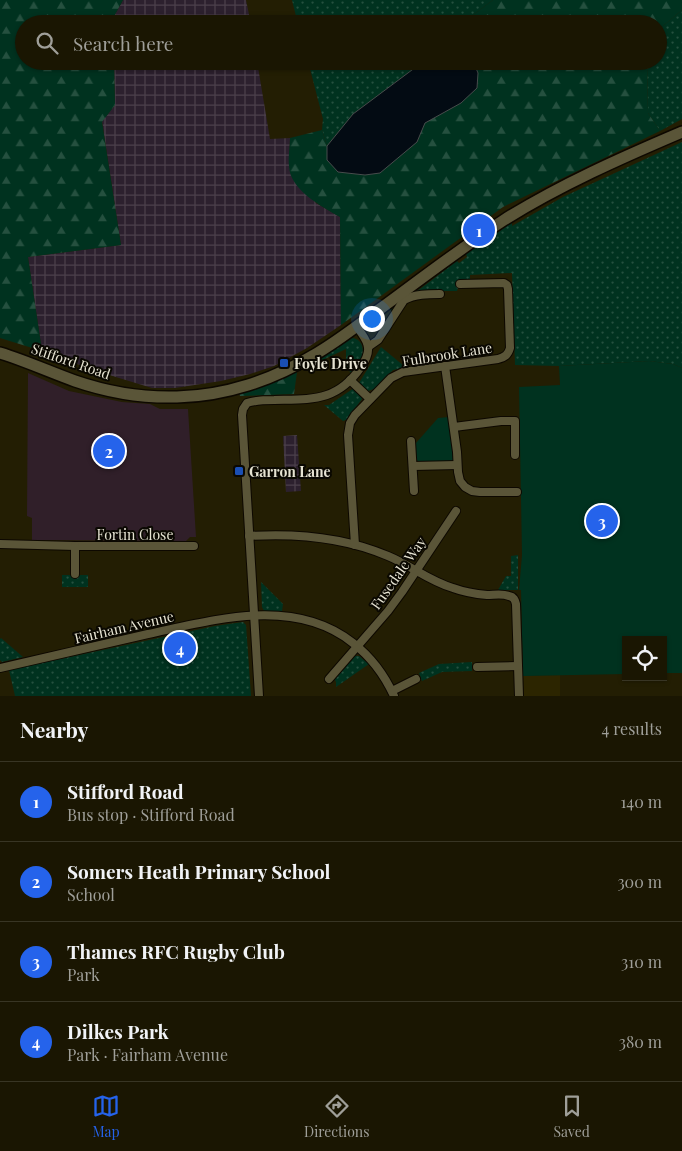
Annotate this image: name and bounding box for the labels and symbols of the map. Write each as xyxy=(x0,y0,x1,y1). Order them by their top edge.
pin: 1 xyxy=(463,211,495,249)
your location xyxy=(359,306,385,332)
street label: Fulbrook Lane xyxy=(401,338,493,370)
street label: Stifford Road xyxy=(29,339,113,383)
place label: Foyle Drive xyxy=(294,354,367,373)
marker: Foyle Drive xyxy=(278,357,290,369)
pin: 2 xyxy=(93,432,125,470)
place label: Garron Lane xyxy=(249,462,331,481)
marker: Garron Lane xyxy=(233,465,245,477)
pin: 3 xyxy=(586,502,618,540)
street label: Fortin Close xyxy=(97,525,173,544)
street label: Fusedale Way xyxy=(366,533,430,613)
street label: Fairham Avenue xyxy=(72,606,176,648)
pin: 4 xyxy=(164,629,196,667)

